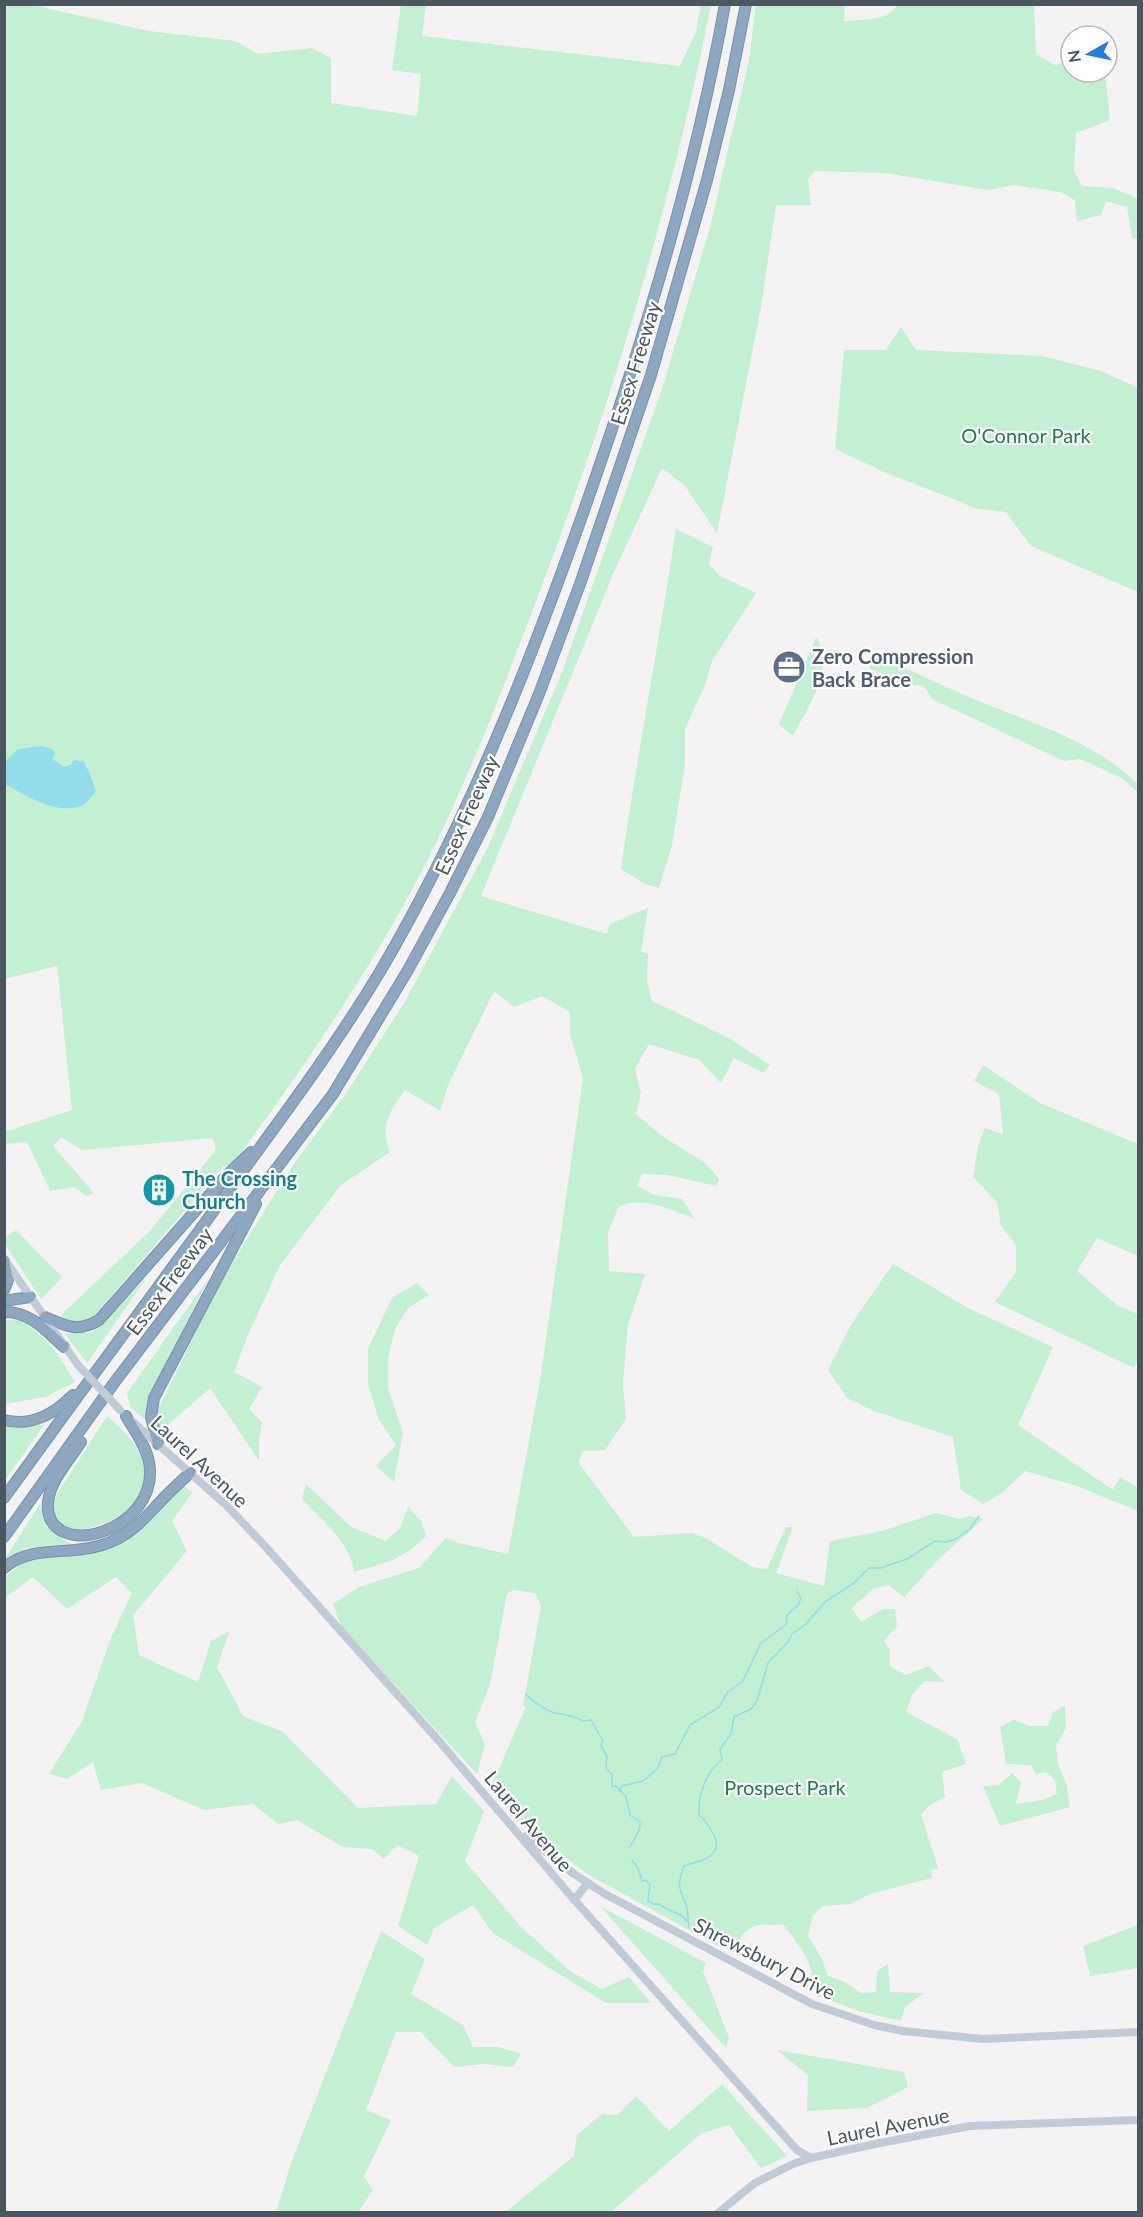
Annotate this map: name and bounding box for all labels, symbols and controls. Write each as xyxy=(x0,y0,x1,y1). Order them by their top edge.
north arrow xyxy=(1059,24,1119,84)
text: N xyxy=(1063,49,1084,64)
street label: Essex Freeway xyxy=(605,298,665,428)
park label: O'Connor Park xyxy=(961,423,1091,447)
place label: Zero Compression Back Brace xyxy=(812,644,974,691)
office icon: Zero Compression Back Brace xyxy=(771,649,807,685)
street label: Essex Freeway xyxy=(429,751,503,878)
place label: The Crossing Church xyxy=(182,1166,297,1213)
building icon: The Crossing Church xyxy=(141,1172,177,1208)
street label: Essex Freeway xyxy=(121,1222,218,1339)
street label: Laurel Avenue xyxy=(146,1410,254,1512)
street label: Laurel Avenue xyxy=(480,1766,578,1876)
park label: Prospect Park xyxy=(724,1775,847,1799)
street label: Shrewsbury Drive xyxy=(690,1912,840,2004)
street label: Laurel Avenue xyxy=(825,2102,951,2150)

